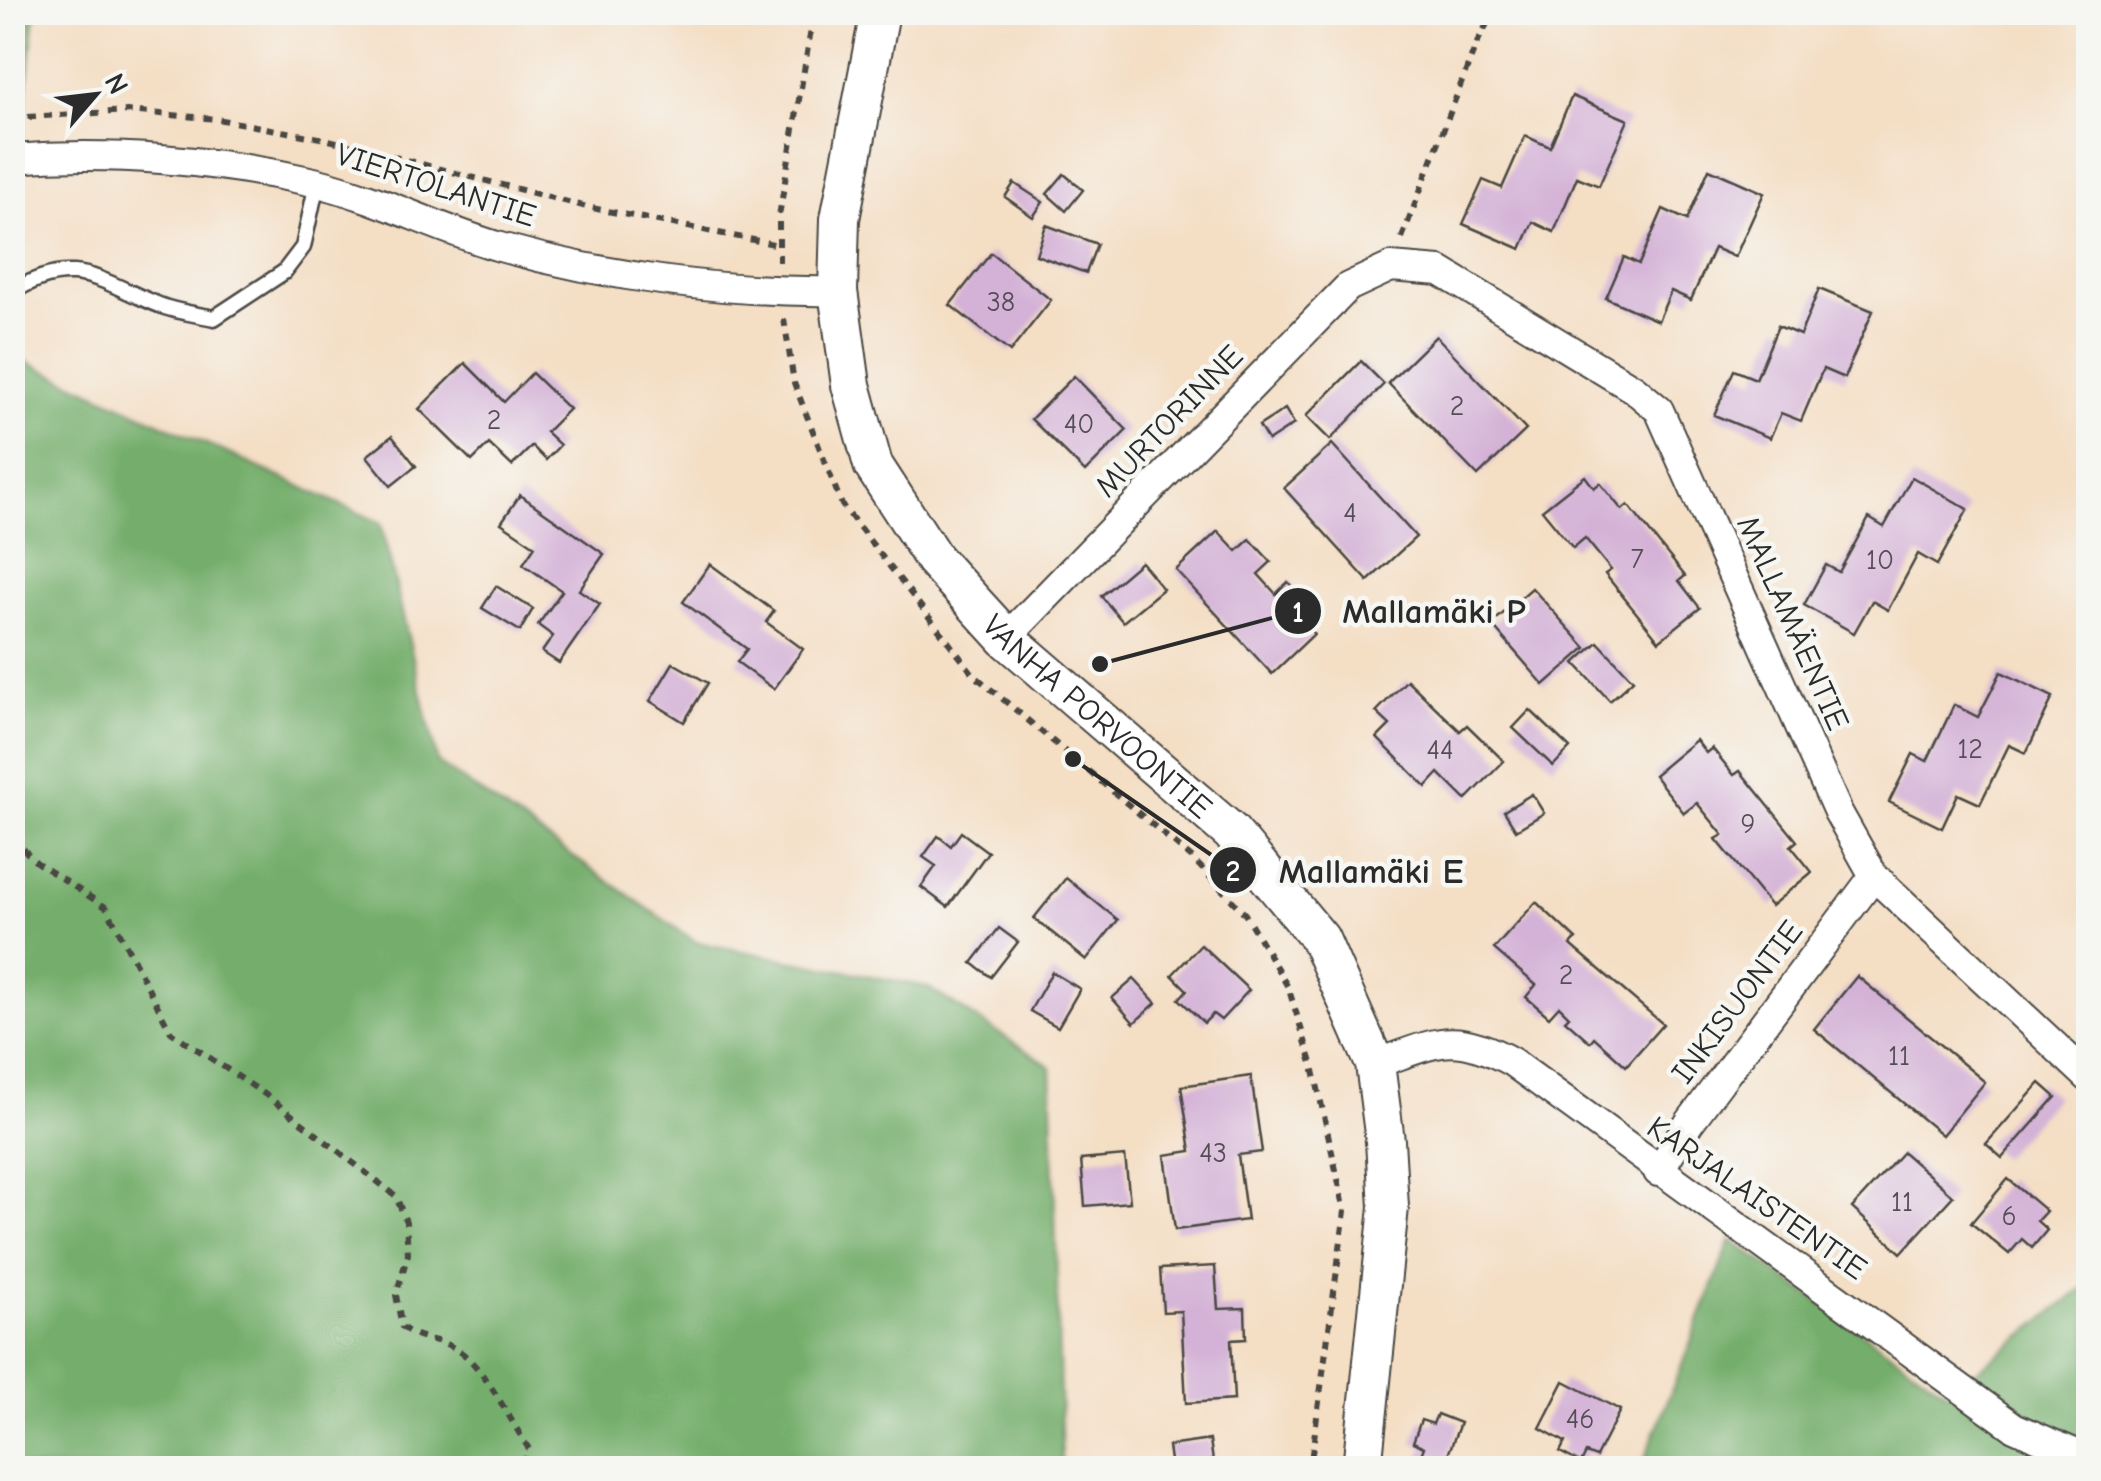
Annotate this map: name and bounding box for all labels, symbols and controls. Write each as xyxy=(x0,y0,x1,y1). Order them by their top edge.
north arrow xyxy=(45,45,145,145)
text: N xyxy=(98,68,135,99)
street label: VIERTOLANTIE xyxy=(331,135,541,235)
house number: 38 xyxy=(987,286,1015,318)
street label: MURTORINNE xyxy=(1087,338,1251,504)
house number: 2 xyxy=(1450,390,1464,422)
house number: 2 xyxy=(487,404,501,436)
house number: 40 xyxy=(1064,408,1094,440)
house number: 4 xyxy=(1343,497,1357,529)
street label: MALLAMÄENTIE xyxy=(1729,510,1857,736)
house number: 7 xyxy=(1630,543,1644,575)
house number: 10 xyxy=(1866,544,1894,576)
callout: Mallamäki P xyxy=(1273,579,1546,644)
text: Mallamäki P xyxy=(1342,591,1526,632)
text: 1 xyxy=(1292,595,1304,630)
street label: VANHA PORVOONTIE xyxy=(975,607,1220,826)
house number: 12 xyxy=(1957,733,1983,765)
house number: 44 xyxy=(1426,734,1454,766)
house number: 9 xyxy=(1741,808,1755,840)
callout: Mallamäki E xyxy=(1208,838,1483,903)
text: Mallamäki E xyxy=(1279,851,1464,892)
text: 2 xyxy=(1226,854,1240,889)
street label: INKISUONTIE xyxy=(1664,913,1810,1091)
house number: 2 xyxy=(1559,959,1573,991)
house number: 11 xyxy=(1888,1040,1910,1072)
street label: KARJALAISTENTIE xyxy=(1640,1109,1874,1287)
house number: 43 xyxy=(1199,1137,1227,1169)
house number: 11 xyxy=(1891,1186,1913,1218)
house number: 6 xyxy=(2001,1200,2017,1232)
house number: 46 xyxy=(1566,1403,1594,1435)

